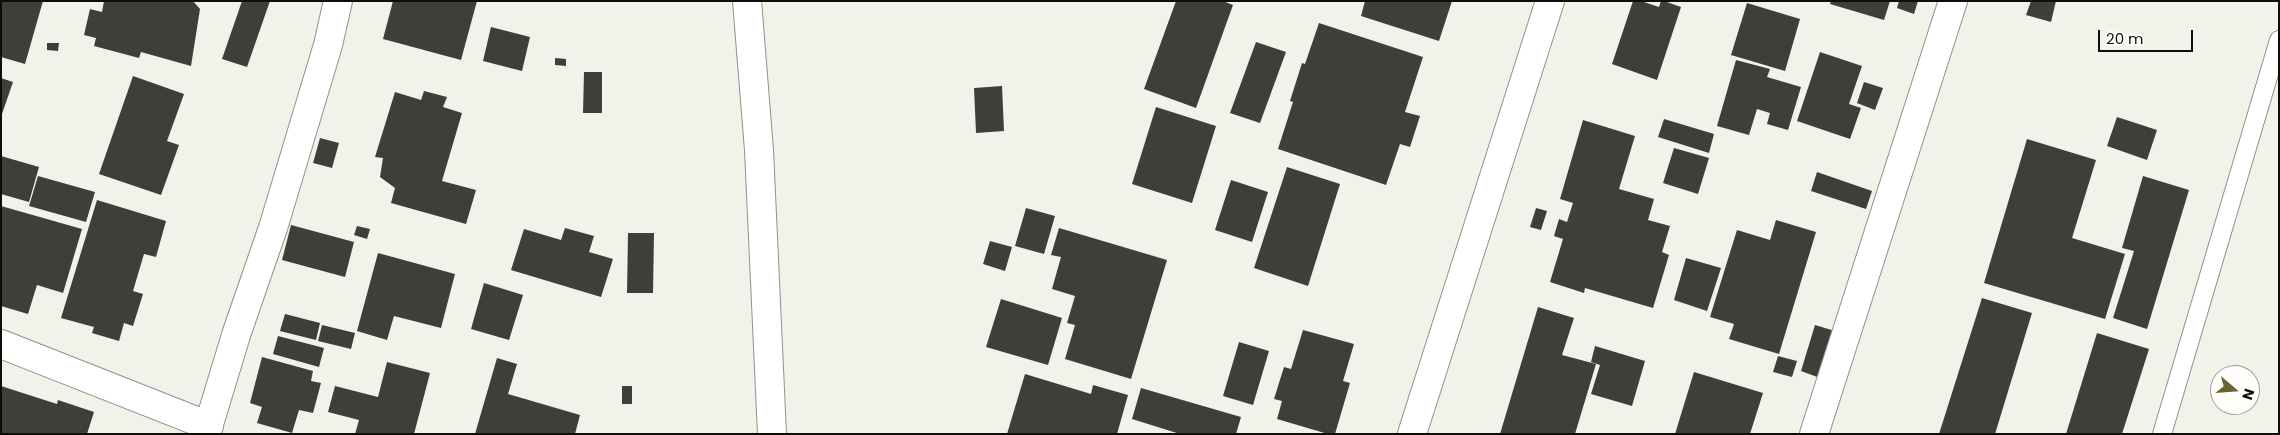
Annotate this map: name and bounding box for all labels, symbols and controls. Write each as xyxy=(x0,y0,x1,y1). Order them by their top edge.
scale bar xyxy=(2100,20,2195,52)
text: 20 m xyxy=(2106,28,2144,49)
north arrow xyxy=(2210,365,2260,415)
text: N xyxy=(2237,386,2259,402)

